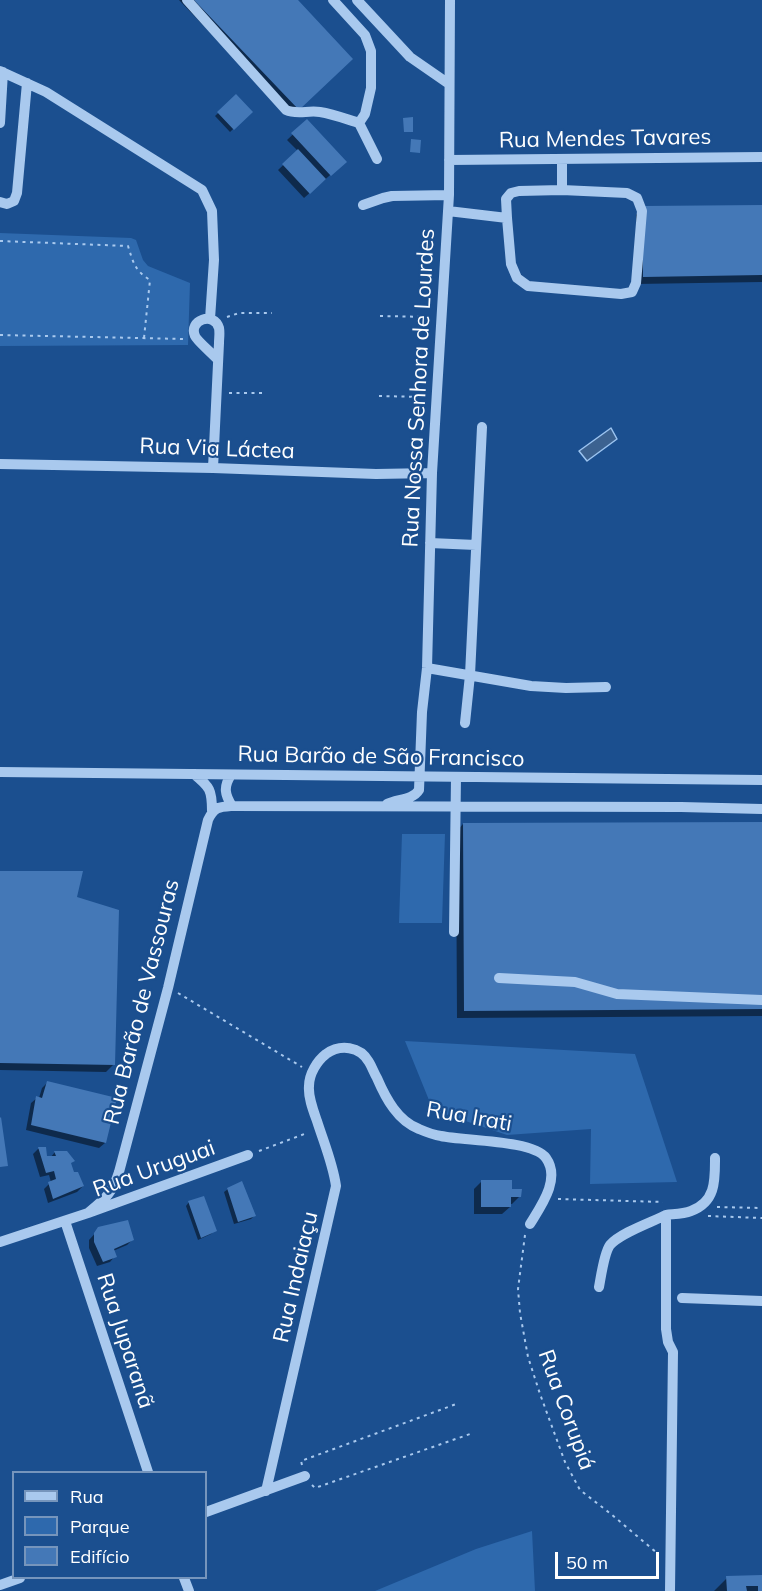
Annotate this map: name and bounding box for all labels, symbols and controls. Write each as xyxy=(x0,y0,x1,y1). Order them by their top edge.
street label: Rua Mendes Tavares xyxy=(499,124,711,154)
street label: Rua Nossa Senhora de Lourdes xyxy=(397,228,441,548)
street label: Rua Via Láctea xyxy=(139,433,295,465)
street label: Rua Barão de São Francisco xyxy=(237,741,525,773)
street label: Rua Barão de Vassouras xyxy=(99,877,185,1127)
street label: Rua Irati xyxy=(424,1096,514,1138)
street label: Rua Uruguai xyxy=(89,1135,219,1203)
street label: Rua Indaiaçu xyxy=(268,1209,324,1345)
street label: Rua Juparanã xyxy=(91,1270,159,1412)
street label: Rua Corupiá xyxy=(532,1346,600,1474)
legend xyxy=(12,1471,207,1579)
text: Rua xyxy=(70,1485,104,1508)
text: Parque xyxy=(70,1515,129,1538)
scale bar xyxy=(558,1540,662,1578)
text: Edifício xyxy=(70,1545,129,1568)
text: 50 m xyxy=(566,1551,608,1574)

